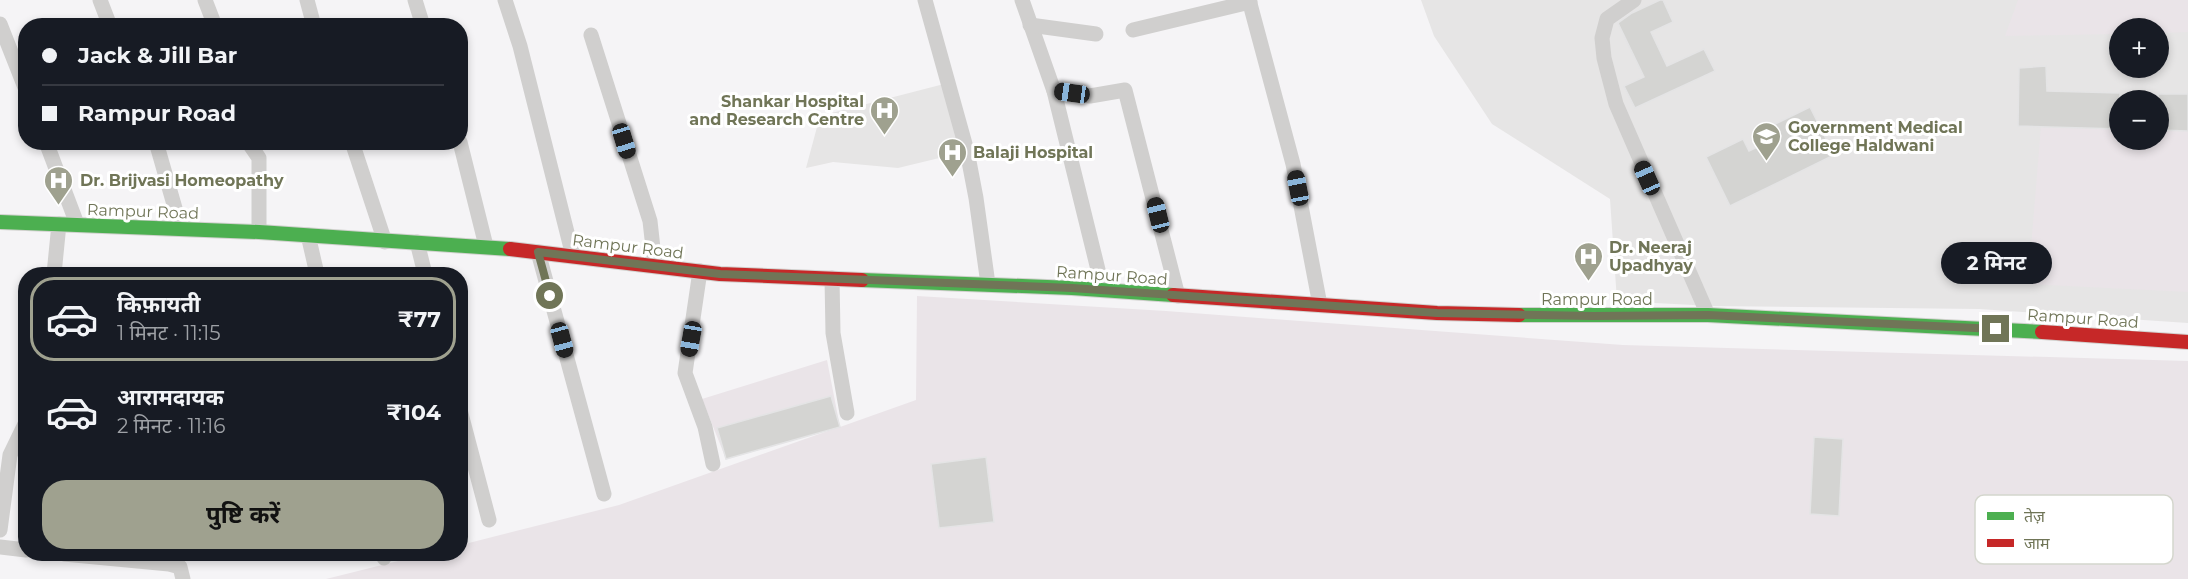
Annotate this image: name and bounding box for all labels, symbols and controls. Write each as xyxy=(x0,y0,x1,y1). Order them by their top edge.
map controls xyxy=(2109,18,2169,150)
button: + xyxy=(2109,18,2169,78)
text: Jack & Jill Bar xyxy=(78,42,237,69)
car xyxy=(1053,82,1091,104)
button: − xyxy=(2109,90,2169,150)
place label: Shankar Hospital and Research Centre xyxy=(689,92,864,129)
hospital icon: Shankar Hospital and Research Centre xyxy=(869,94,901,136)
text: Rampur Road xyxy=(78,100,236,127)
place label: Government Medical College Haldwani xyxy=(1788,118,1963,155)
school or university icon: Government Medical College Haldwani xyxy=(1751,120,1783,162)
car xyxy=(610,121,638,161)
hospital icon: Balaji Hospital xyxy=(936,136,968,178)
place label: Balaji Hospital xyxy=(973,143,1093,162)
car xyxy=(1631,158,1663,198)
hospital icon: Dr. Brijvasi Homeopathy xyxy=(43,164,75,206)
car xyxy=(1286,169,1310,207)
place label: Dr. Brijvasi Homeopathy xyxy=(80,171,284,190)
car xyxy=(1145,195,1171,235)
street label: Rampur Road xyxy=(87,200,199,223)
street label: Rampur Road xyxy=(571,230,685,263)
place label: Dr. Neeraj Upadhyay xyxy=(1609,238,1693,275)
hospital icon: Dr. Neeraj Upadhyay xyxy=(1572,240,1604,282)
callout: 2 मिनट xyxy=(1940,242,2052,284)
text: 2 मिनट xyxy=(1967,251,2026,275)
street label: Rampur Road xyxy=(1055,262,1168,289)
route start xyxy=(536,282,563,309)
street label: Rampur Road xyxy=(1541,290,1653,309)
text: किफ़ायती xyxy=(117,291,201,318)
icon: car xyxy=(45,292,99,346)
street label: Rampur Road xyxy=(2026,305,2139,332)
text: ₹77 xyxy=(398,306,441,333)
route end xyxy=(1982,315,2009,342)
car xyxy=(549,320,575,360)
car xyxy=(679,320,703,358)
text: 1 मिनट · 11:15 xyxy=(117,321,221,345)
text: आरामदायक xyxy=(117,384,224,411)
icon: car xyxy=(45,385,99,439)
text: ₹104 xyxy=(386,399,441,426)
text: 2 मिनट · 11:16 xyxy=(117,414,226,438)
button: पुष्टि करें xyxy=(42,480,444,549)
legend xyxy=(1975,495,2173,564)
text: तेज़ xyxy=(2024,507,2046,526)
text: जाम xyxy=(2024,534,2050,553)

